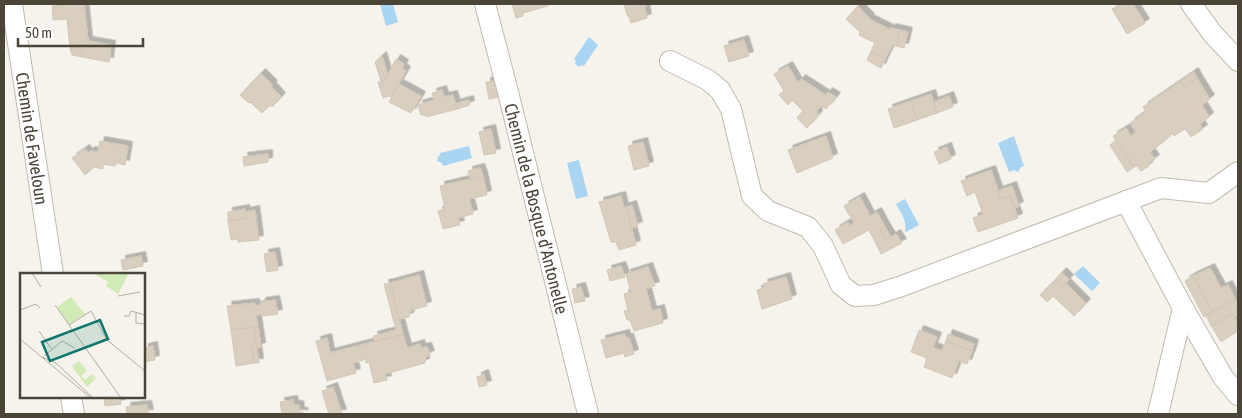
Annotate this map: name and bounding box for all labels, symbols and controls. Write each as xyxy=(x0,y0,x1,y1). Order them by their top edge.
scale bar xyxy=(18,15,142,47)
text: 50 m xyxy=(25,24,52,41)
street label: Chemin de Faveloun xyxy=(12,71,53,206)
street label: Chemin de la Bosque d'Antonelle xyxy=(501,101,573,316)
inset map xyxy=(20,273,145,398)

